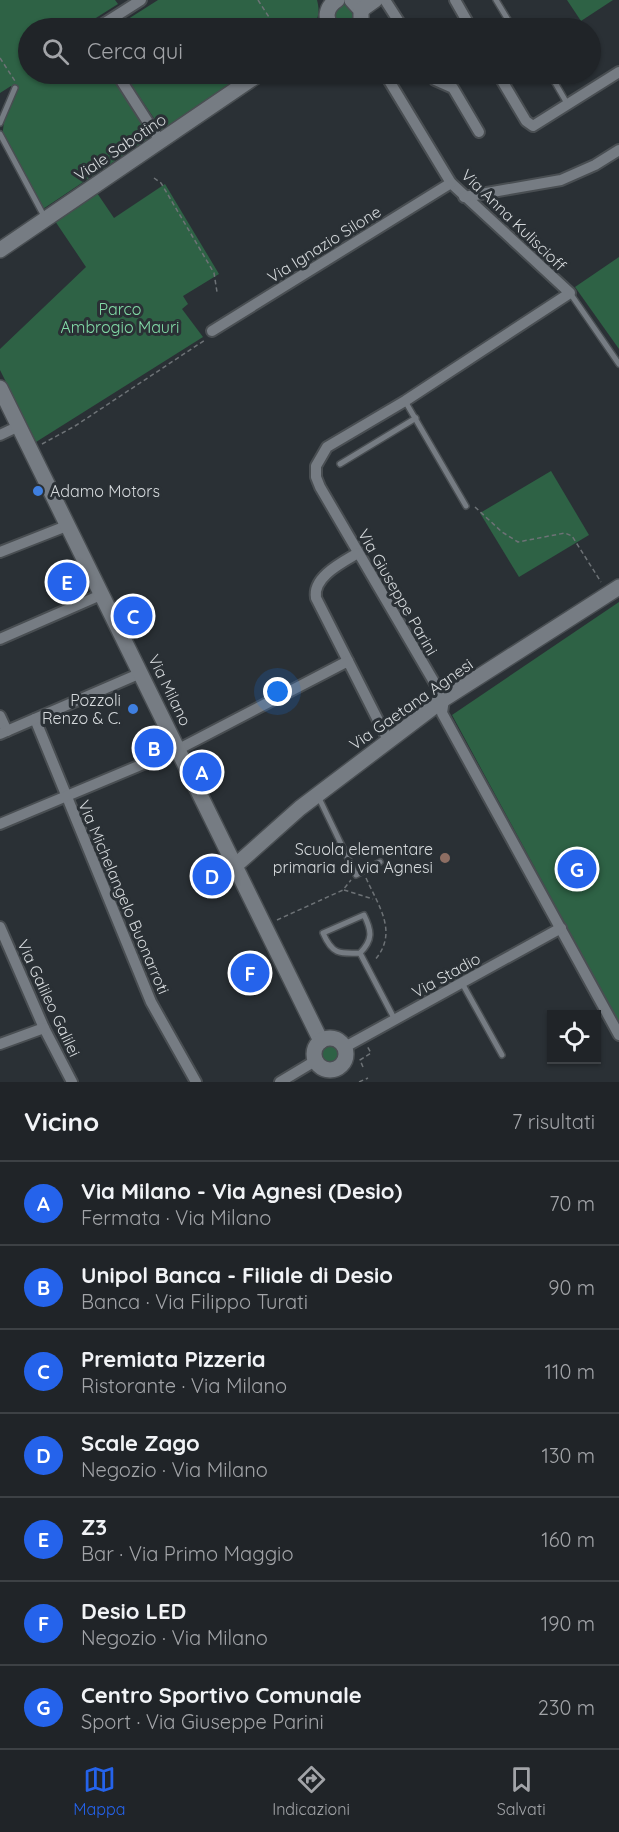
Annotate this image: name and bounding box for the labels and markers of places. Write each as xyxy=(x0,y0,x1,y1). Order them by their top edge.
place label: Adamo Motors xyxy=(50,481,160,501)
marker: Adamo Motors xyxy=(31,484,45,498)
pin: E xyxy=(48,560,86,604)
pin: C xyxy=(114,594,152,638)
place label: Pozzoli Renzo & C. xyxy=(42,690,121,728)
marker: Pozzoli Renzo & C. xyxy=(126,702,140,716)
pin: B xyxy=(134,726,174,771)
pin: A xyxy=(182,750,222,794)
place label: Scuola elementare primaria di via Agnesi xyxy=(273,839,433,877)
pin: G xyxy=(558,846,596,892)
marker: Scuola elementare primaria di via Agnesi xyxy=(438,851,452,865)
pin: D xyxy=(192,854,232,898)
pin: F xyxy=(230,950,270,996)

